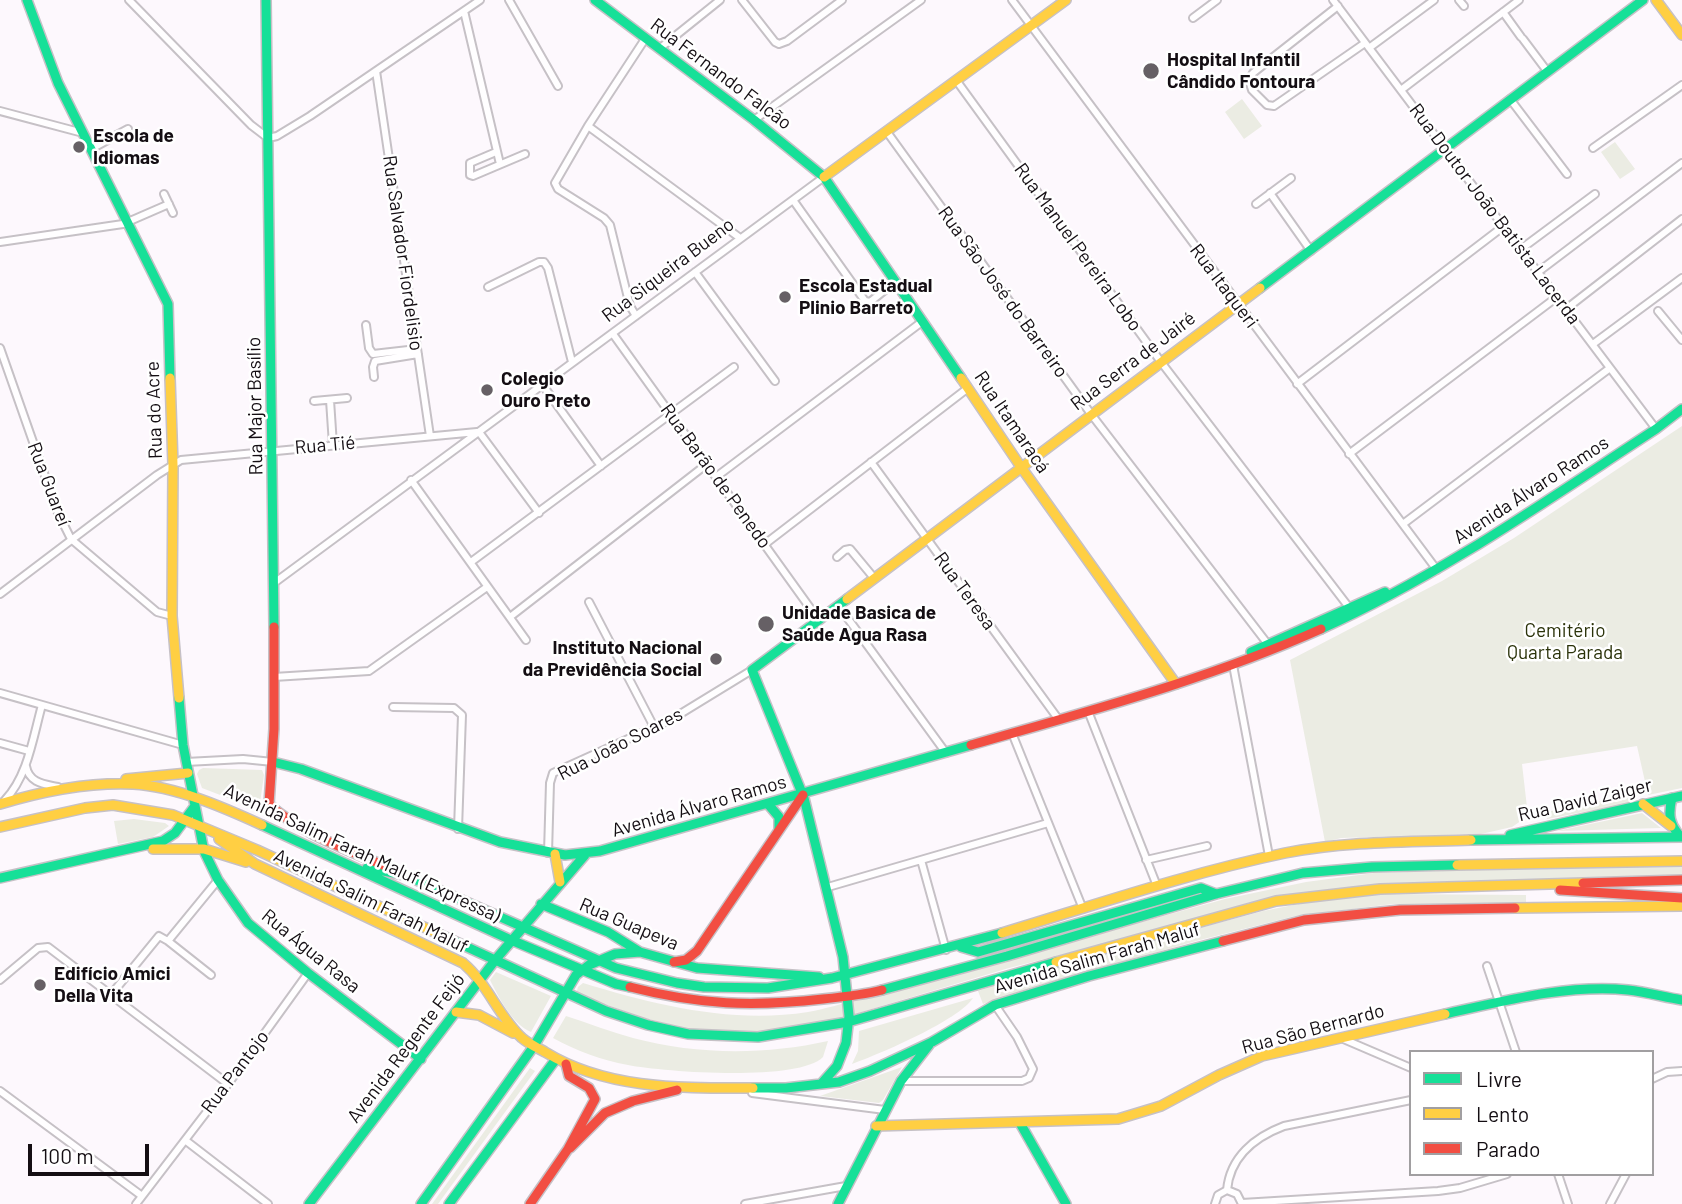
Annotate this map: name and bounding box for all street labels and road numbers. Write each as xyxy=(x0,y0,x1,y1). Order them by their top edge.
street label: Rua Fernando Falcão xyxy=(646,13,796,135)
street label: Rua Doutor João Batista Lacerda xyxy=(1405,99,1585,329)
street label: Rua Salvador Fiordelisio xyxy=(378,154,428,352)
street label: Rua Manuel Pereira Lobo xyxy=(1009,158,1147,336)
street label: Rua São José do Barreiro xyxy=(933,202,1073,382)
street label: Rua Siqueira Bueno xyxy=(597,213,739,327)
street label: Rua Itaqueri xyxy=(1185,239,1263,333)
street label: Rua Serra de Jairé xyxy=(1066,307,1200,415)
street label: Rua Major Basílio xyxy=(242,337,268,475)
street label: Rua do Acre xyxy=(141,361,167,459)
street label: Rua Itamaracá xyxy=(969,367,1055,477)
street label: Rua Barão de Penedo xyxy=(656,399,776,553)
street label: Rua Tié xyxy=(294,431,356,459)
street label: Avenida Álvaro Ramos xyxy=(1449,431,1613,549)
street label: Rua Guareí xyxy=(23,439,75,529)
street label: Rua Teresa xyxy=(929,548,1001,634)
street label: Rua João Soares xyxy=(554,703,686,785)
street label: Avenida Álvaro Ramos xyxy=(609,770,789,842)
street label: Rua David Zaiger xyxy=(1516,774,1654,826)
street label: Avenida Salim Farah Maluf (Expressa) xyxy=(220,779,504,927)
street label: Avenida Salim Farah Maluf xyxy=(270,844,472,958)
street label: Rua Guapeva xyxy=(576,893,682,955)
street label: Rua Água Rasa xyxy=(257,904,365,998)
street label: Avenida Salim Farah Maluf xyxy=(991,918,1203,998)
street label: Avenida Regente Feijó xyxy=(342,969,470,1127)
street label: Rua São Bernardo xyxy=(1239,999,1387,1059)
street label: Rua Pantojo xyxy=(196,1026,274,1118)

